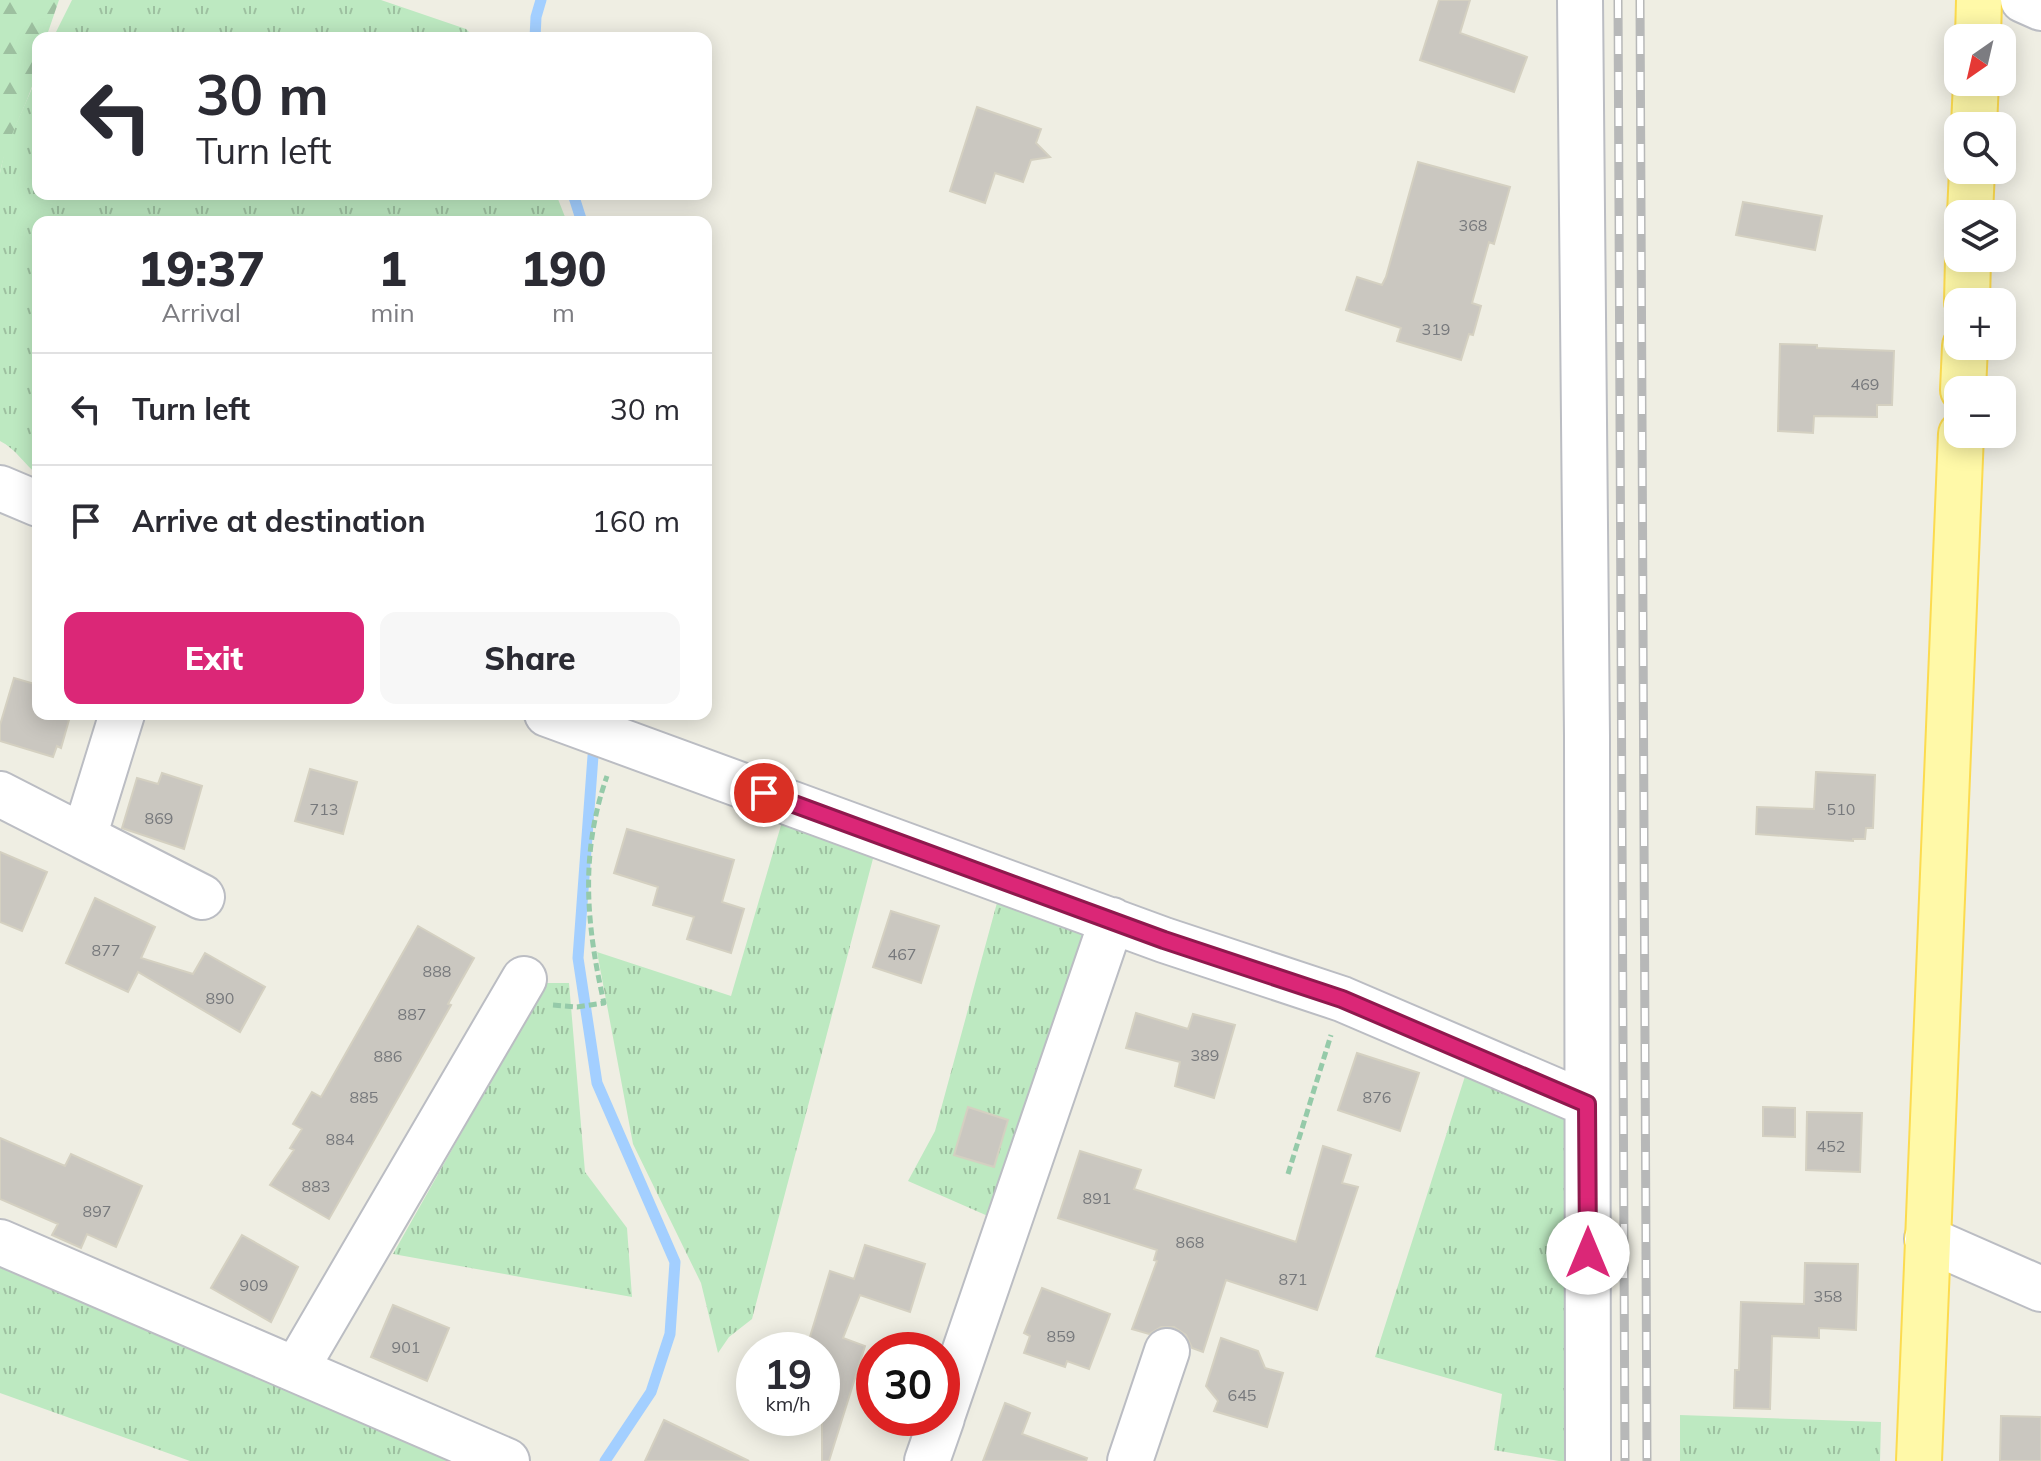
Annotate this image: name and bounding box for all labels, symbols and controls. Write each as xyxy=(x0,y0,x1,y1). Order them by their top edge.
north arrow xyxy=(1944,24,2016,96)
map controls xyxy=(1944,24,2016,448)
text: 30 m xyxy=(196,59,329,129)
icon: left xyxy=(64,64,168,168)
button: search xyxy=(1944,112,2016,184)
text: Turn left xyxy=(196,128,332,173)
button: layers xyxy=(1944,200,2016,272)
house number: 368 xyxy=(1459,215,1487,235)
text: 19:37 xyxy=(137,238,265,298)
text: 1 xyxy=(378,238,407,298)
text: 190 xyxy=(520,238,607,298)
button: + xyxy=(1944,288,2016,360)
text: Arrival xyxy=(161,296,241,329)
text: min xyxy=(371,296,415,329)
text: m xyxy=(552,296,575,329)
house number: 319 xyxy=(1422,319,1450,339)
house number: 469 xyxy=(1851,374,1879,394)
button: − xyxy=(1944,376,2016,448)
icon: left xyxy=(64,387,108,431)
text: Turn left xyxy=(132,390,250,428)
text: 30 m xyxy=(610,390,680,428)
icon: arrive xyxy=(64,499,108,543)
text: Arrive at destination xyxy=(132,502,426,540)
text: 160 m xyxy=(592,502,680,540)
button: Exit xyxy=(64,612,364,704)
button: Share xyxy=(380,612,680,704)
pin xyxy=(730,759,798,827)
icon: arrive xyxy=(742,771,786,815)
house number: 713 xyxy=(310,799,338,819)
house number: 510 xyxy=(1827,799,1855,819)
house number: 869 xyxy=(145,808,173,828)
house number: 877 xyxy=(92,940,120,960)
house number: 467 xyxy=(888,944,916,964)
house number: 888 xyxy=(423,961,451,981)
house number: 890 xyxy=(206,988,234,1008)
house number: 887 xyxy=(398,1004,426,1024)
house number: 389 xyxy=(1191,1045,1219,1065)
house number: 886 xyxy=(374,1046,402,1066)
house number: 885 xyxy=(350,1087,378,1107)
house number: 876 xyxy=(1363,1087,1391,1107)
house number: 884 xyxy=(326,1129,355,1149)
house number: 452 xyxy=(1817,1136,1845,1156)
house number: 883 xyxy=(302,1176,330,1196)
house number: 891 xyxy=(1083,1188,1111,1208)
house number: 897 xyxy=(83,1201,111,1221)
position arrow xyxy=(1546,1211,1630,1295)
house number: 868 xyxy=(1176,1232,1204,1252)
house number: 871 xyxy=(1279,1269,1307,1289)
house number: 909 xyxy=(240,1275,268,1295)
house number: 358 xyxy=(1814,1286,1842,1306)
house number: 859 xyxy=(1047,1326,1075,1346)
speed limit sign: 30 xyxy=(856,1332,960,1436)
house number: 901 xyxy=(392,1337,420,1357)
text: 19 xyxy=(764,1349,812,1399)
house number: 645 xyxy=(1228,1385,1256,1405)
text: km/h xyxy=(765,1391,811,1416)

